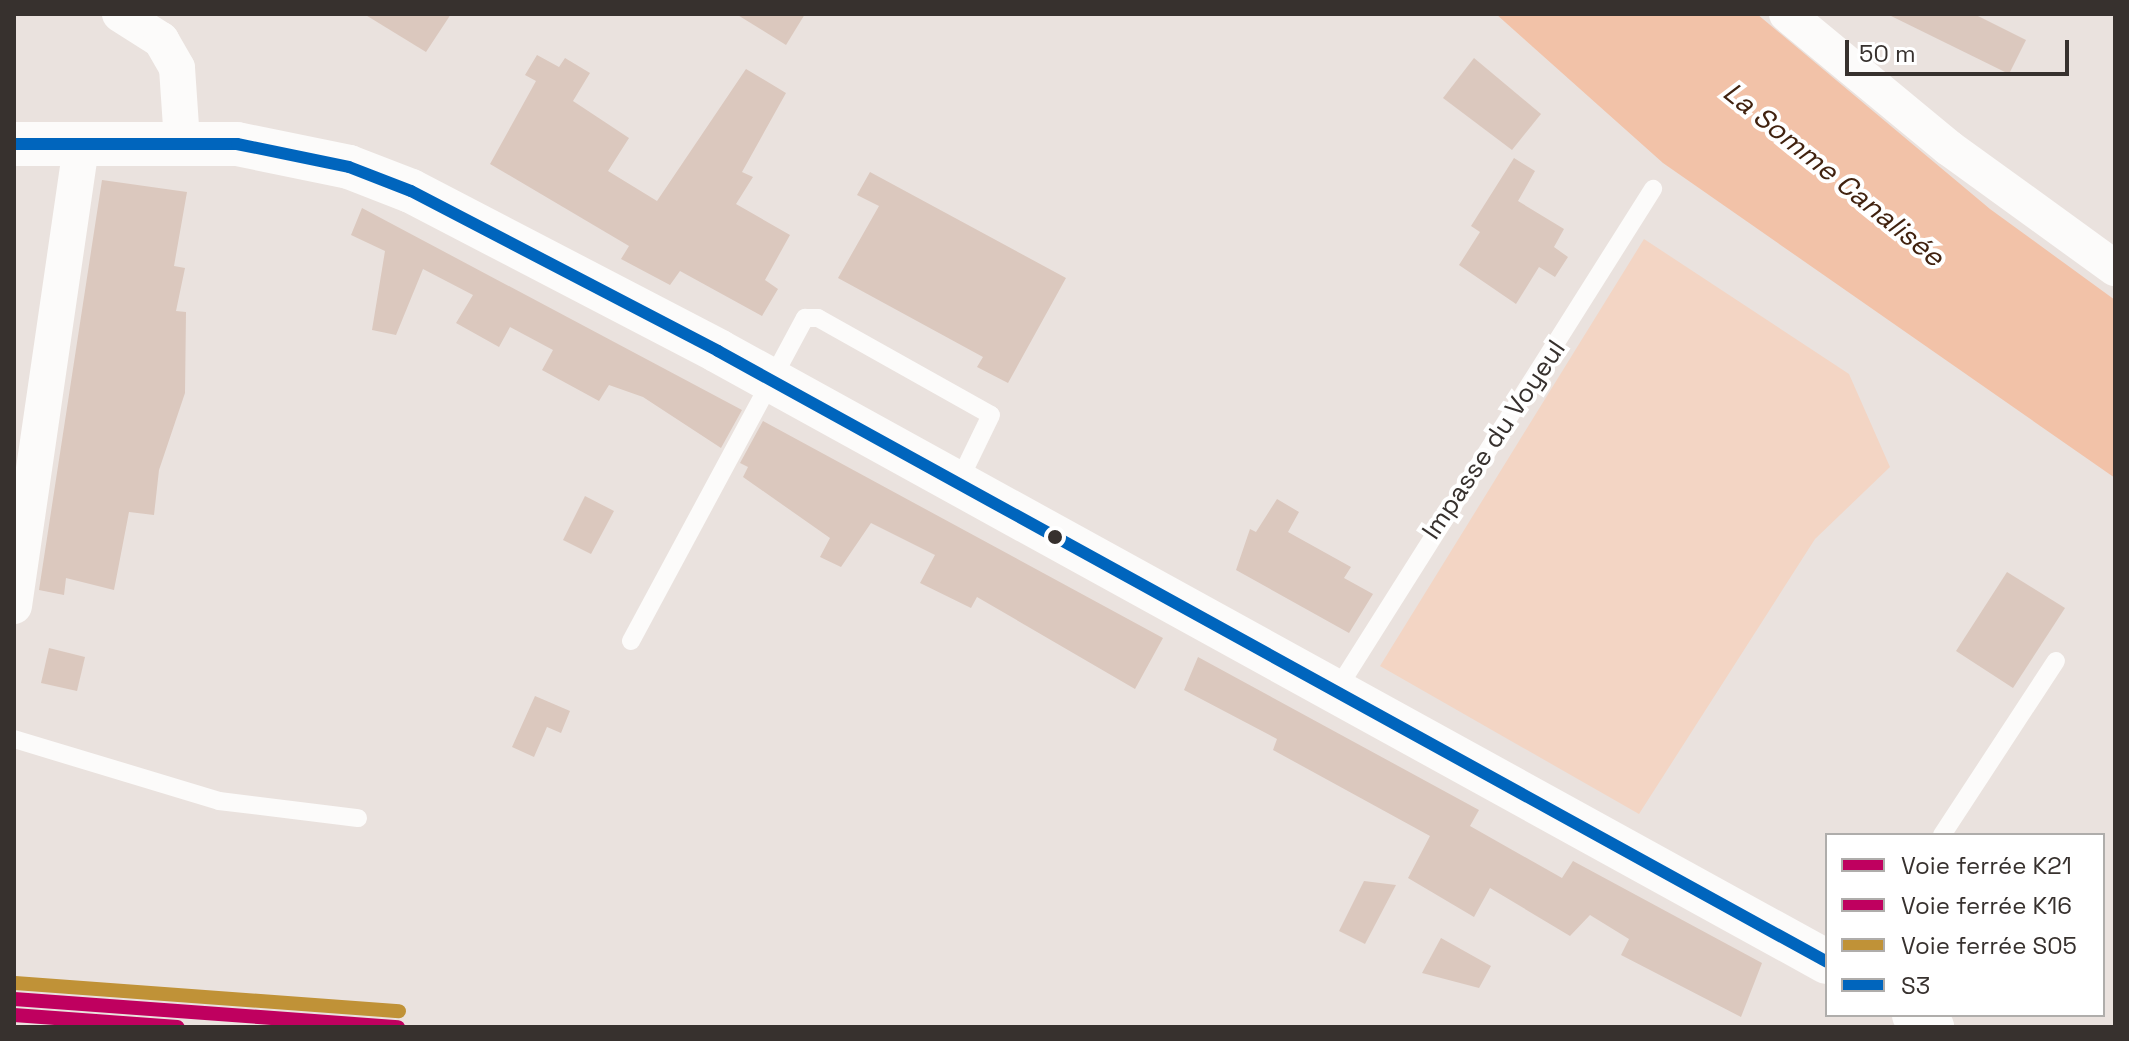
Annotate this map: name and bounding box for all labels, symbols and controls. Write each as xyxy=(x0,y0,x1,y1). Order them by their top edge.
scale bar xyxy=(1849,24,2073,74)
text: 50 m xyxy=(1859,38,1916,69)
water label: La Somme Canalisée xyxy=(1717,75,1951,273)
street label: Impasse du Voyeul xyxy=(1416,334,1572,546)
unlabelled marker xyxy=(1047,529,1063,545)
legend xyxy=(1825,833,2105,1017)
text: Voie ferrée K21 xyxy=(1901,850,2072,881)
text: Voie ferrée K16 xyxy=(1901,890,2072,921)
text: Voie ferrée S05 xyxy=(1901,930,2077,961)
text: S3 xyxy=(1901,970,1930,1001)

